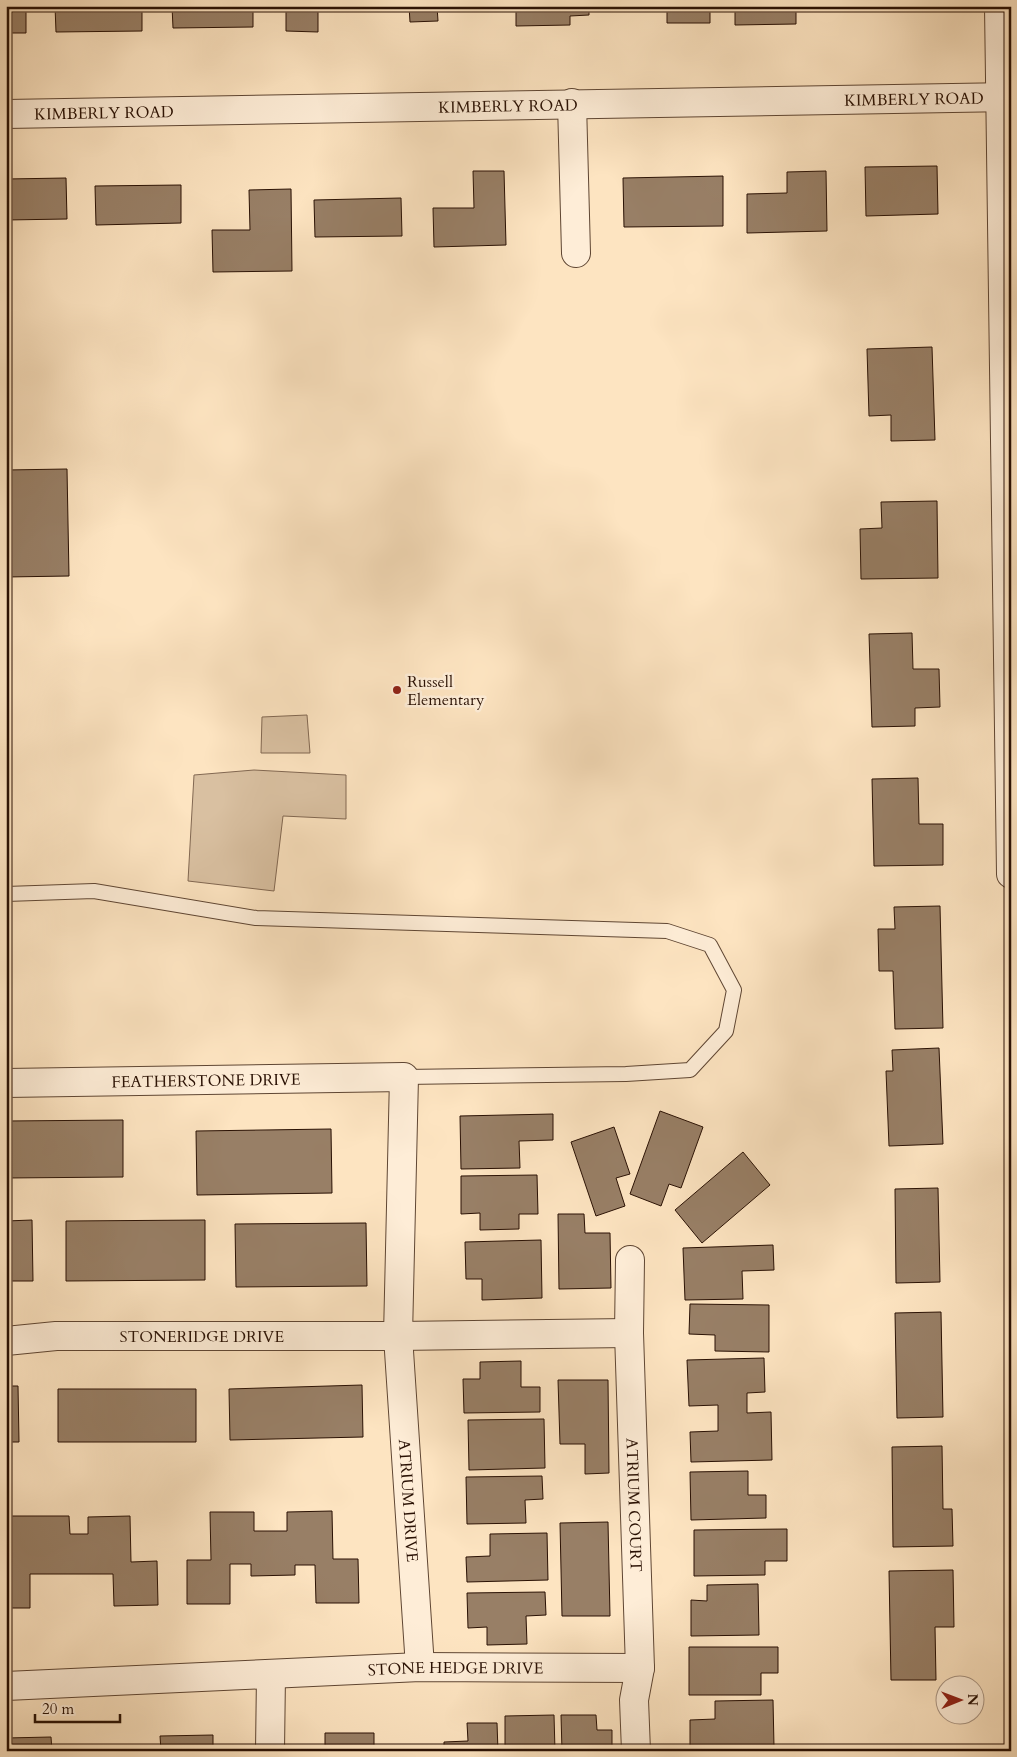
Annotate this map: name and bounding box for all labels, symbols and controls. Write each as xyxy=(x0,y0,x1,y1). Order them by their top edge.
street label: KIMBERLY ROAD xyxy=(844,87,984,112)
street label: KIMBERLY ROAD xyxy=(438,94,578,119)
street label: KIMBERLY ROAD xyxy=(34,101,174,126)
place label: Russell Elementary xyxy=(407,671,485,711)
marker: Russell Elementary xyxy=(391,684,403,696)
street label: FEATHERSTONE DRIVE xyxy=(111,1069,301,1093)
street label: STONERIDGE DRIVE xyxy=(119,1326,284,1348)
street label: ATRIUM DRIVE xyxy=(393,1438,423,1563)
street label: ATRIUM COURT xyxy=(620,1438,647,1573)
street label: STONE HEDGE DRIVE xyxy=(367,1657,544,1681)
north arrow xyxy=(934,1674,984,1724)
scale bar xyxy=(35,1692,120,1724)
text: N xyxy=(963,1694,982,1706)
text: 20 m xyxy=(42,1699,74,1719)

